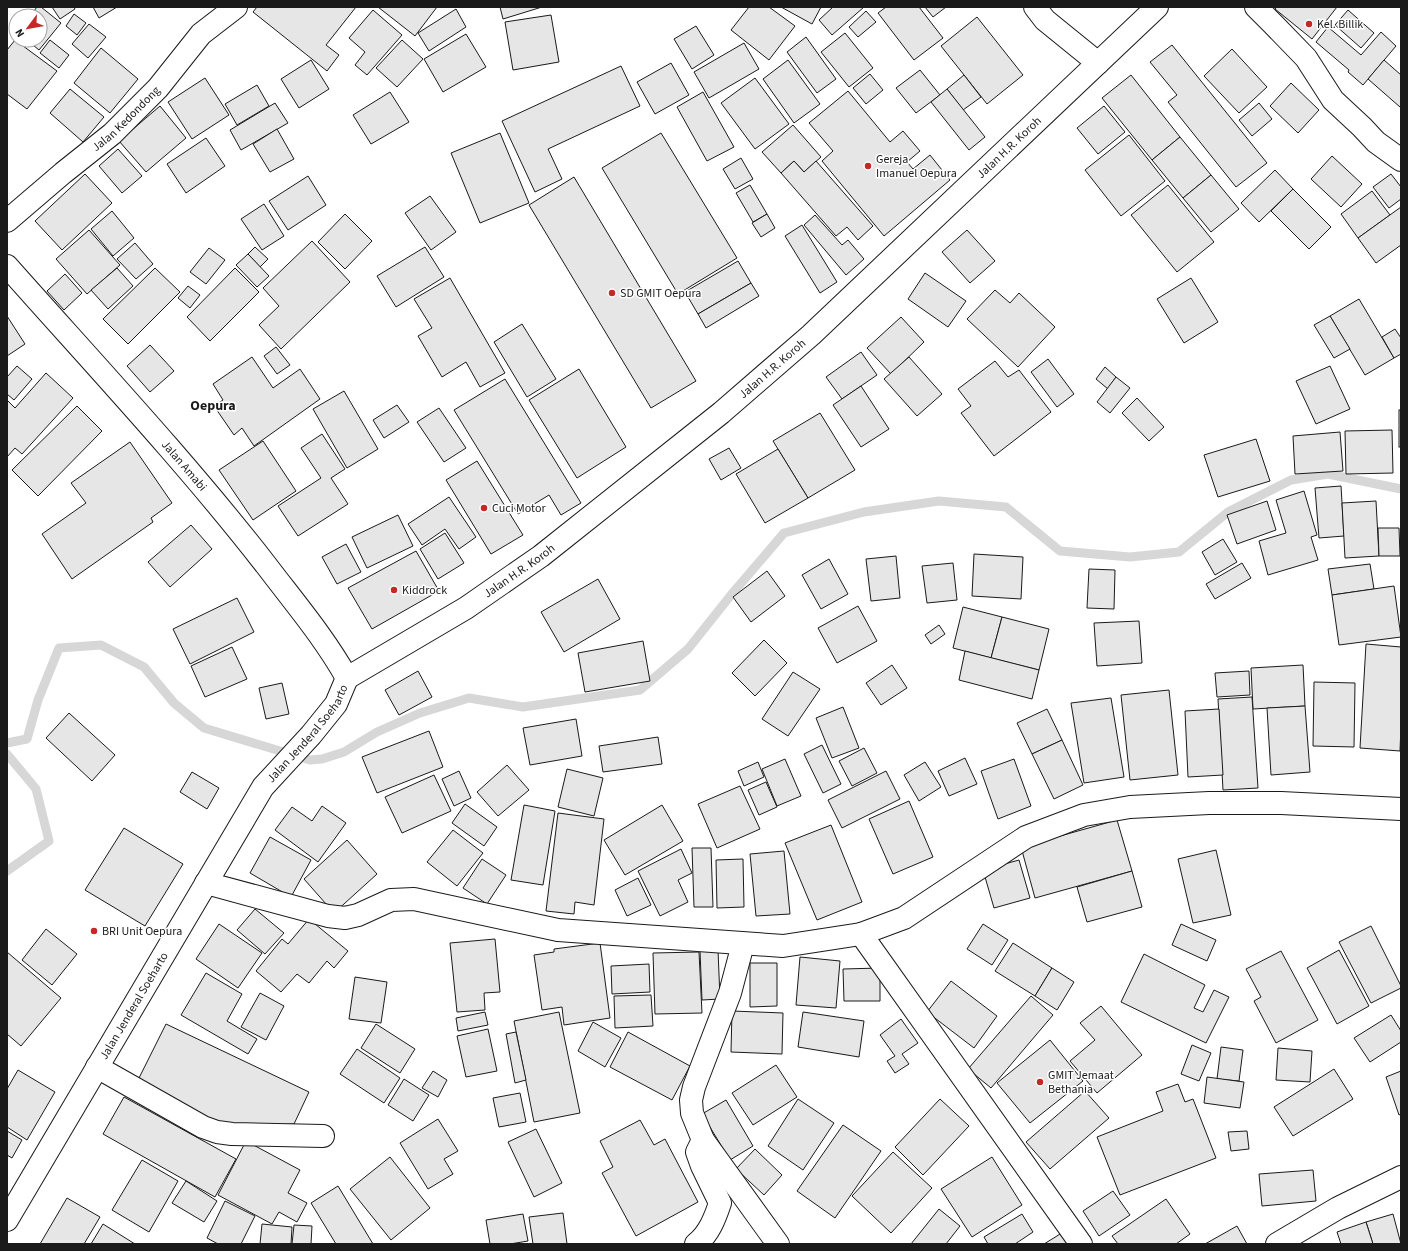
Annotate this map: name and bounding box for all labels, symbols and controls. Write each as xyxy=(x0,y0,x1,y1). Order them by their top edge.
north arrow xyxy=(8,8,48,48)
place label: Kel. Billik xyxy=(1317,16,1363,33)
marker: Kel. Billik xyxy=(1304,19,1314,29)
text: N xyxy=(12,26,28,40)
street label: Jalan Kedondong xyxy=(88,82,164,155)
street label: Jalan H.R. Koroh xyxy=(973,113,1045,182)
place label: Gereja Imanuel Oepura xyxy=(876,151,957,182)
marker: Gereja Imanuel Oepura xyxy=(863,161,873,171)
place label: SD GMIT Oepura xyxy=(620,285,701,302)
marker: SD GMIT Oepura xyxy=(607,288,617,298)
street label: Jalan H.R. Koroh xyxy=(735,335,809,402)
district label: Oepura xyxy=(190,396,236,416)
street label: Jalan Amabi xyxy=(158,437,211,495)
place label: Cuci Motor xyxy=(492,500,546,517)
marker: Cuci Motor xyxy=(479,503,489,513)
street label: Jalan H.R. Koroh xyxy=(480,540,558,602)
place label: Kiddrock xyxy=(402,582,447,599)
marker: Kiddrock xyxy=(389,585,399,595)
street label: Jalan Jenderal Soeharto xyxy=(263,682,352,786)
place label: BRI Unit Oepura xyxy=(102,923,182,940)
marker: BRI Unit Oepura xyxy=(89,926,99,936)
street label: Jalan Jenderal Soeharto xyxy=(95,949,172,1063)
place label: GMIT Jemaat Bethania xyxy=(1048,1067,1114,1098)
marker: GMIT Jemaat Bethania xyxy=(1035,1077,1045,1087)

